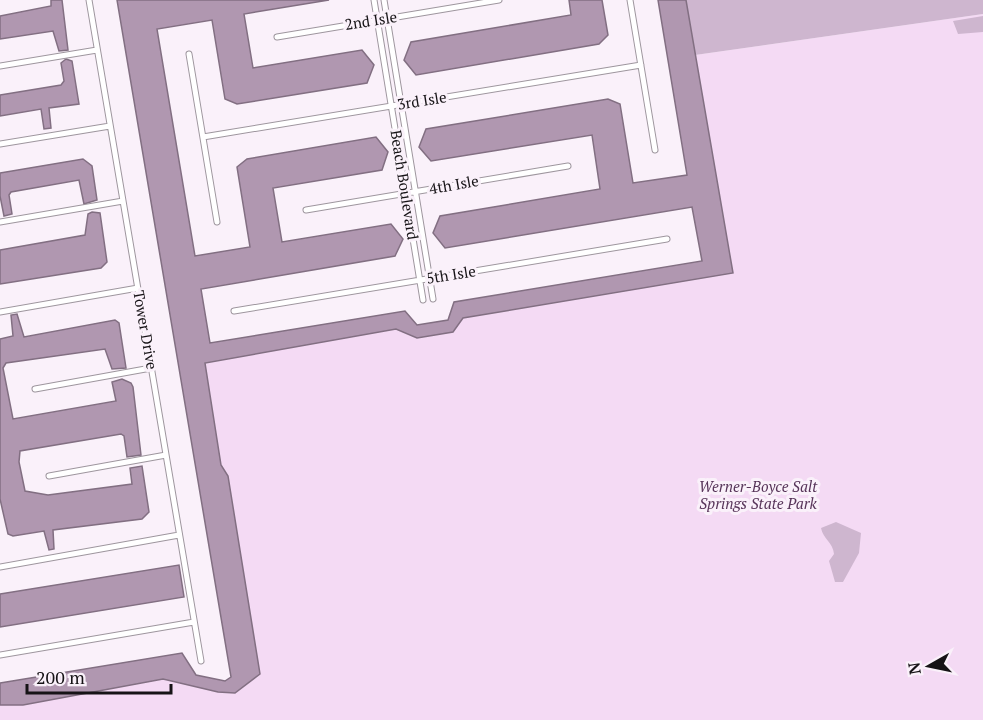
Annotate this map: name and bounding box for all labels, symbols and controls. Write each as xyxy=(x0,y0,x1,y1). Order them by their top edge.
street label: 2nd Isle xyxy=(343,6,398,34)
street label: 3rd Isle xyxy=(396,86,448,114)
street label: Beach Boulevard xyxy=(386,128,424,241)
street label: 4th Isle xyxy=(428,170,480,198)
street label: 5th Isle xyxy=(425,260,477,288)
street label: Tower Drive xyxy=(129,289,163,371)
park label: Werner-Boyce Salt Springs State Park xyxy=(699,476,818,513)
north arrow xyxy=(899,636,959,696)
scale bar xyxy=(27,657,171,695)
text: N xyxy=(902,661,926,676)
text: 200 m xyxy=(36,665,85,689)

